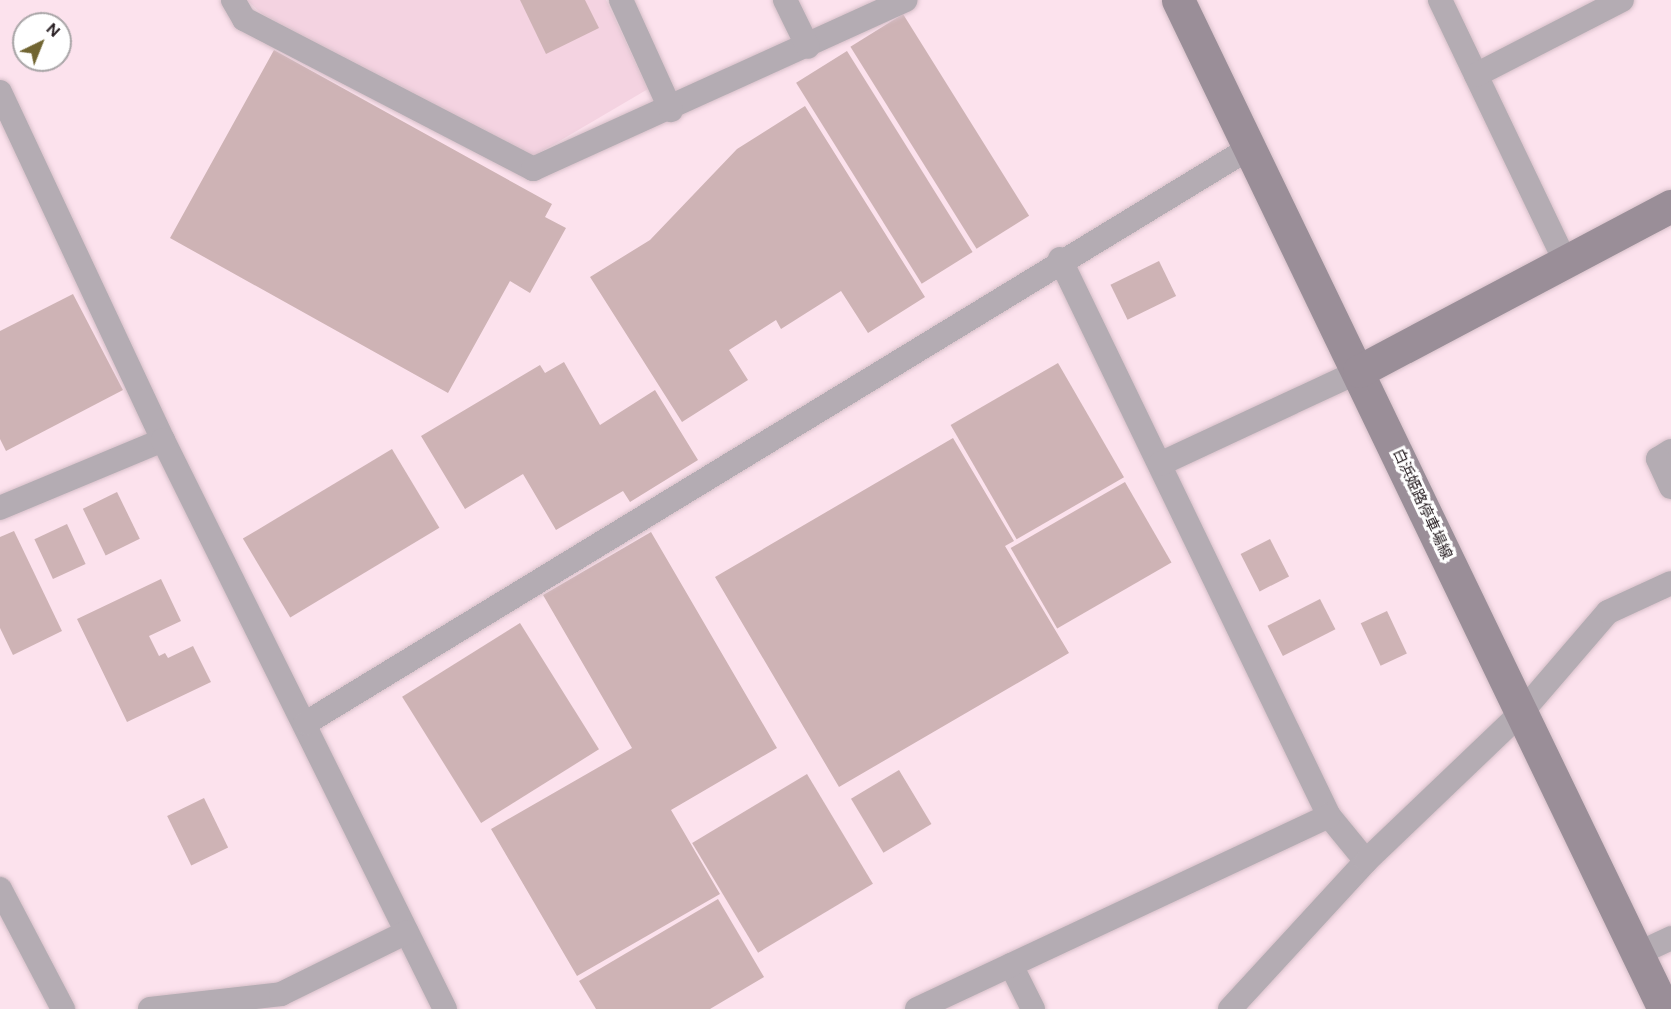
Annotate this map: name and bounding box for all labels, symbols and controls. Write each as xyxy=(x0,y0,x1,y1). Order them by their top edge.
north arrow xyxy=(12,12,72,72)
text: N xyxy=(42,18,65,42)
street label: 白浜姫路停車場線 xyxy=(1388,446,1456,562)

